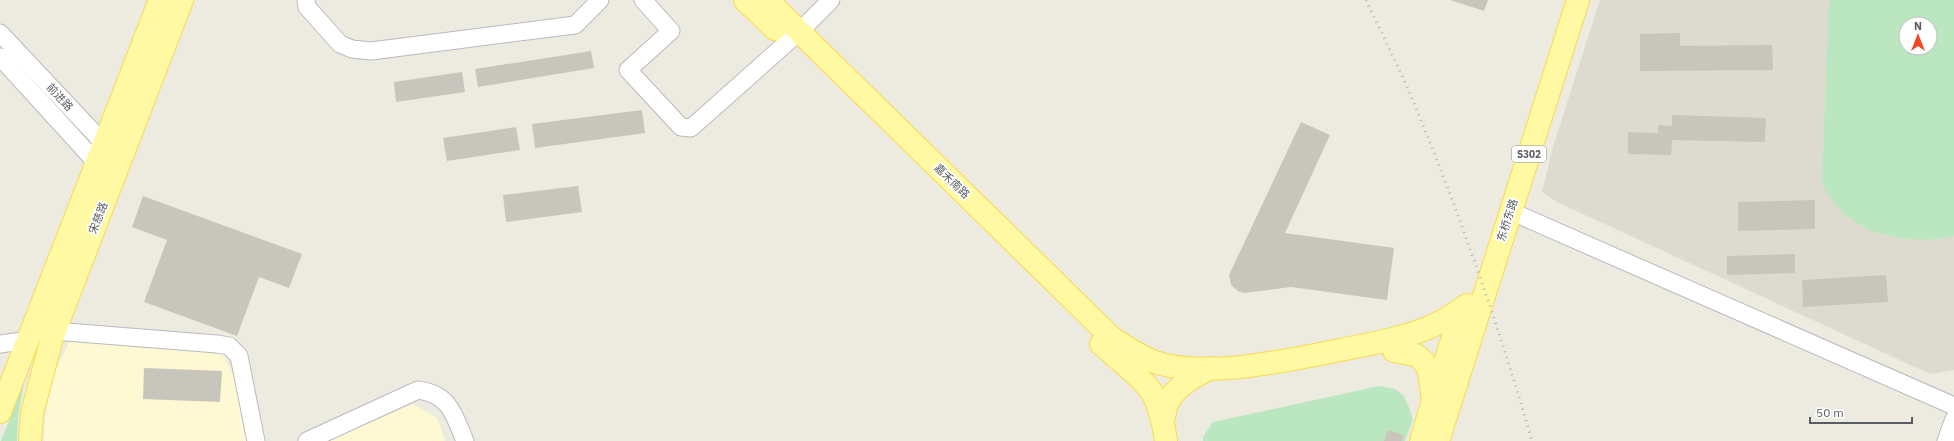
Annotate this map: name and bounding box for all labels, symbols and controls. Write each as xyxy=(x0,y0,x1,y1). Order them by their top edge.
north arrow xyxy=(1898,16,1938,56)
text: N xyxy=(1914,19,1922,33)
street label: 前进路 xyxy=(44,80,76,114)
road number: S302 xyxy=(1512,146,1546,162)
street label: 嘉禾南路 xyxy=(931,161,973,201)
street label: 东桥东路 xyxy=(1494,197,1520,243)
street label: 宋慈路 xyxy=(86,200,110,236)
scale bar xyxy=(1810,399,1912,425)
text: 50 m xyxy=(1816,405,1844,420)

